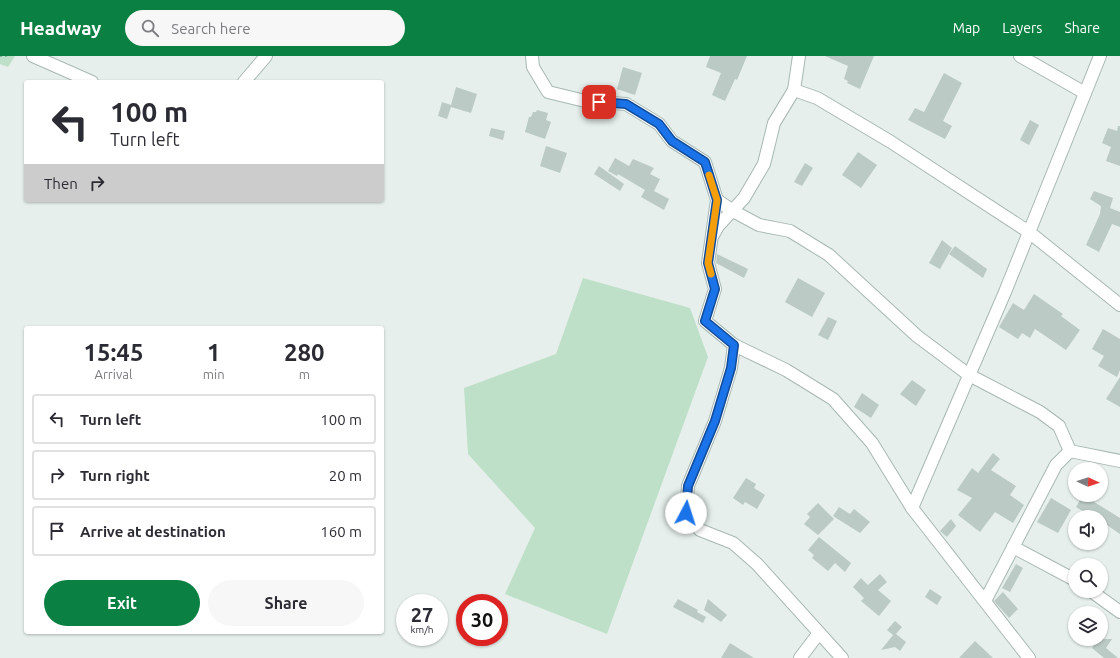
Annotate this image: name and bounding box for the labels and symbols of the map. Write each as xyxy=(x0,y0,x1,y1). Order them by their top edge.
pin xyxy=(582,85,616,119)
north arrow xyxy=(1068,462,1108,502)
position arrow xyxy=(665,492,707,534)
speed limit sign: 30 xyxy=(456,594,508,646)

